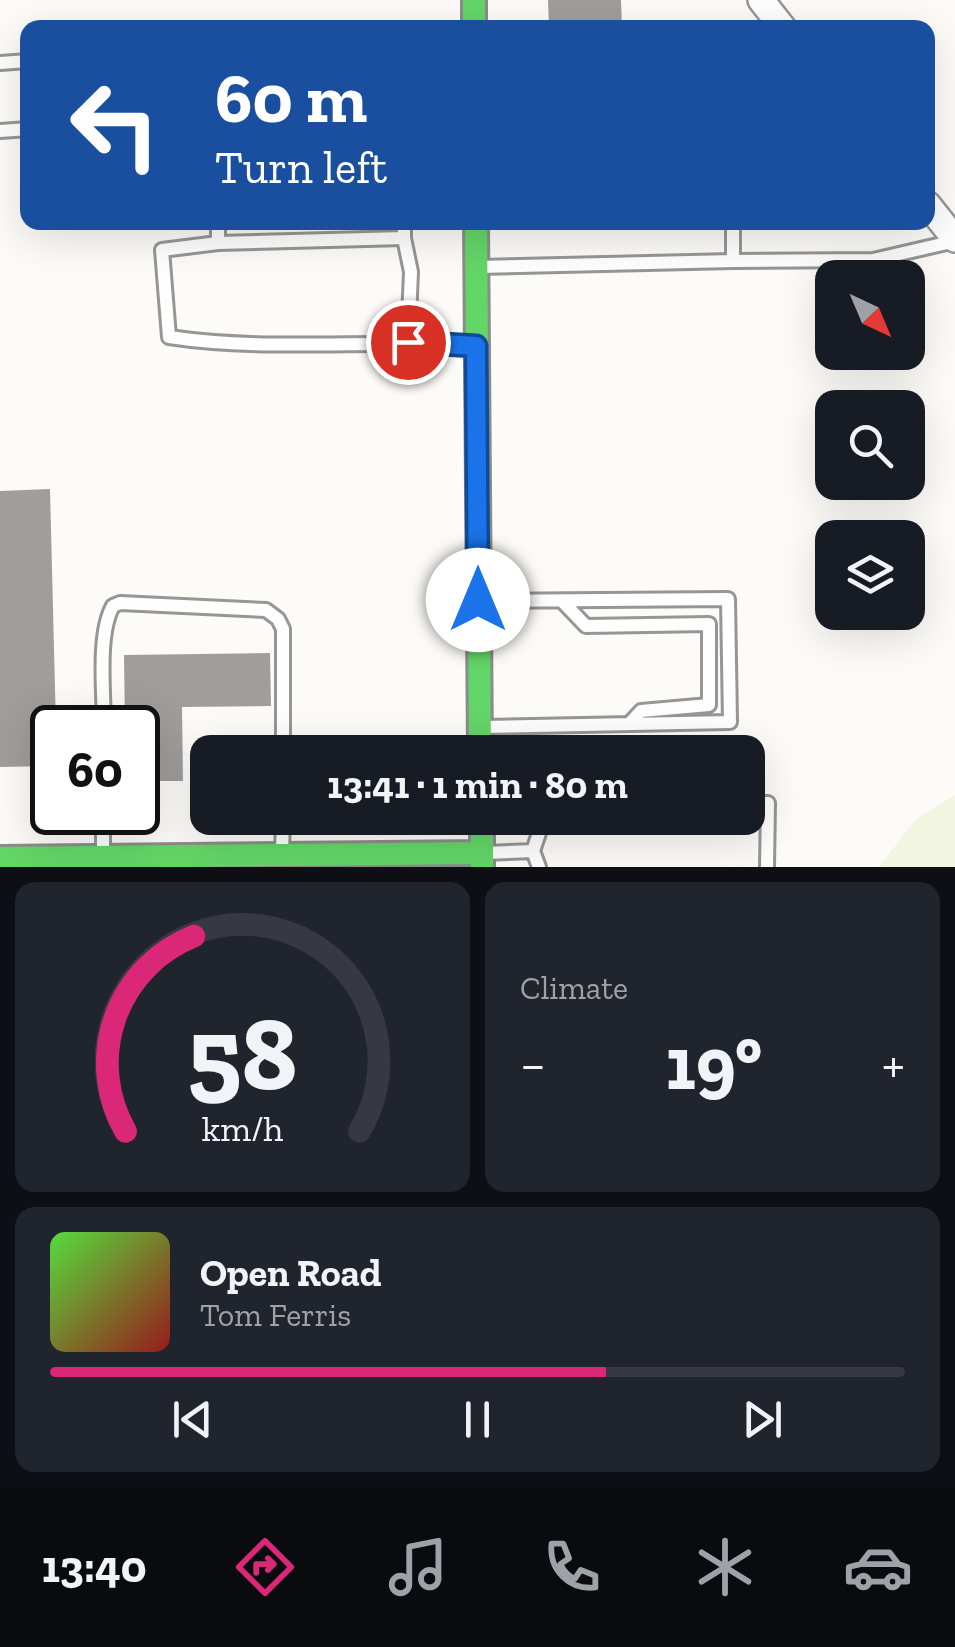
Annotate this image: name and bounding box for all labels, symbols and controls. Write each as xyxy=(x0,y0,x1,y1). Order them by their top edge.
text: 60 m xyxy=(215,56,367,140)
icon: left xyxy=(50,60,180,190)
text: Turn left xyxy=(215,141,387,195)
north arrow xyxy=(815,260,925,370)
map controls xyxy=(815,260,925,630)
pin xyxy=(366,300,451,385)
icon: arrive xyxy=(381,315,436,370)
button: search xyxy=(815,390,925,500)
button: layers xyxy=(815,520,925,630)
position arrow xyxy=(426,548,530,652)
speed limit sign: 60 xyxy=(30,705,160,835)
text: 13:41 · 1 min · 80 m xyxy=(327,762,628,808)
text: Climate xyxy=(520,969,628,1007)
text: 58 xyxy=(187,991,298,1116)
text: 19° xyxy=(665,1018,762,1108)
text: − xyxy=(520,1031,546,1097)
text: + xyxy=(882,1031,905,1097)
text: km/h xyxy=(202,1107,283,1150)
text: Open Road xyxy=(200,1250,382,1296)
text: Tom Ferris xyxy=(200,1296,351,1334)
icon: previous xyxy=(165,1392,220,1447)
icon: pause xyxy=(450,1392,505,1447)
icon: next xyxy=(735,1392,790,1447)
icon: directions xyxy=(230,1532,300,1602)
icon: music xyxy=(383,1532,453,1602)
icon: phone xyxy=(537,1532,607,1602)
icon: climate xyxy=(690,1532,760,1602)
icon: car xyxy=(843,1532,913,1602)
text: 13:40 xyxy=(42,1540,147,1594)

